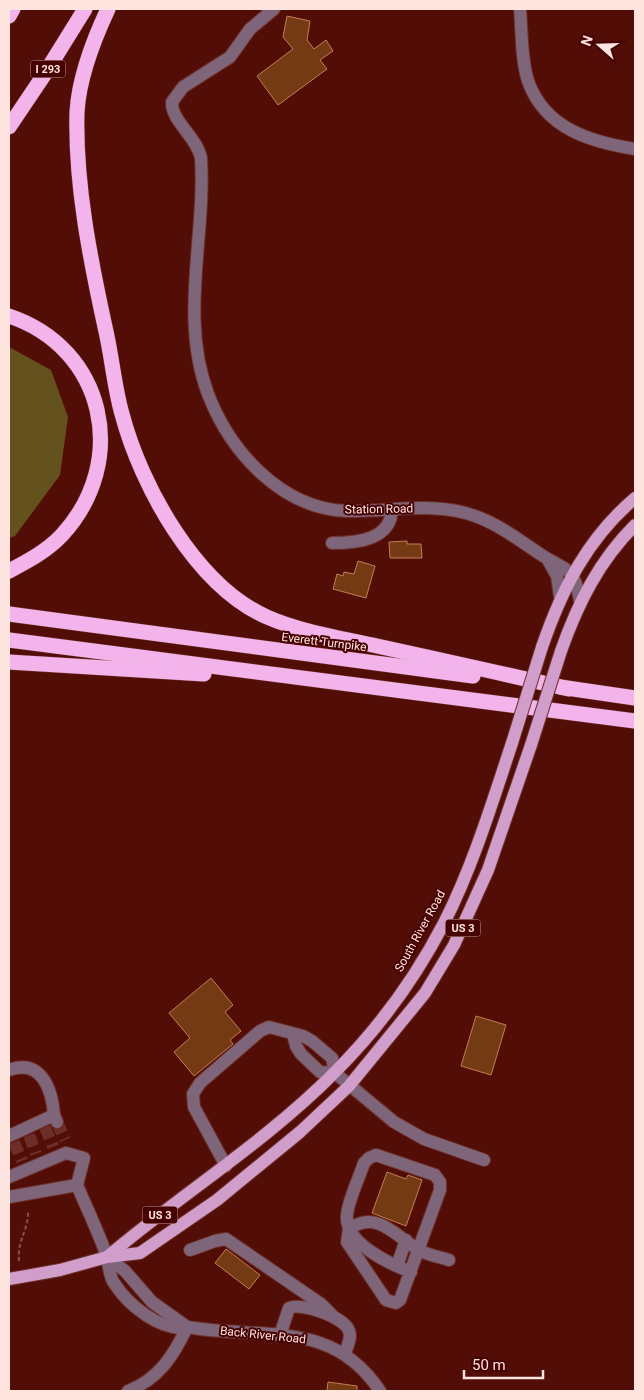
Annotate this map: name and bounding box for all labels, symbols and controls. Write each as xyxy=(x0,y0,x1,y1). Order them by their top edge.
north arrow xyxy=(574,20,624,70)
text: N xyxy=(578,33,596,48)
road number: I 293 xyxy=(30,61,66,78)
street label: Station Road xyxy=(345,501,413,517)
street label: Everett Turnpike xyxy=(281,630,367,654)
street label: South River Road xyxy=(392,888,448,974)
road number: US 3 xyxy=(446,920,480,936)
road number: US 3 xyxy=(142,1206,178,1224)
street label: Back River Road xyxy=(219,1324,307,1346)
scale bar xyxy=(464,1348,543,1380)
text: 50 m xyxy=(472,1356,506,1374)

